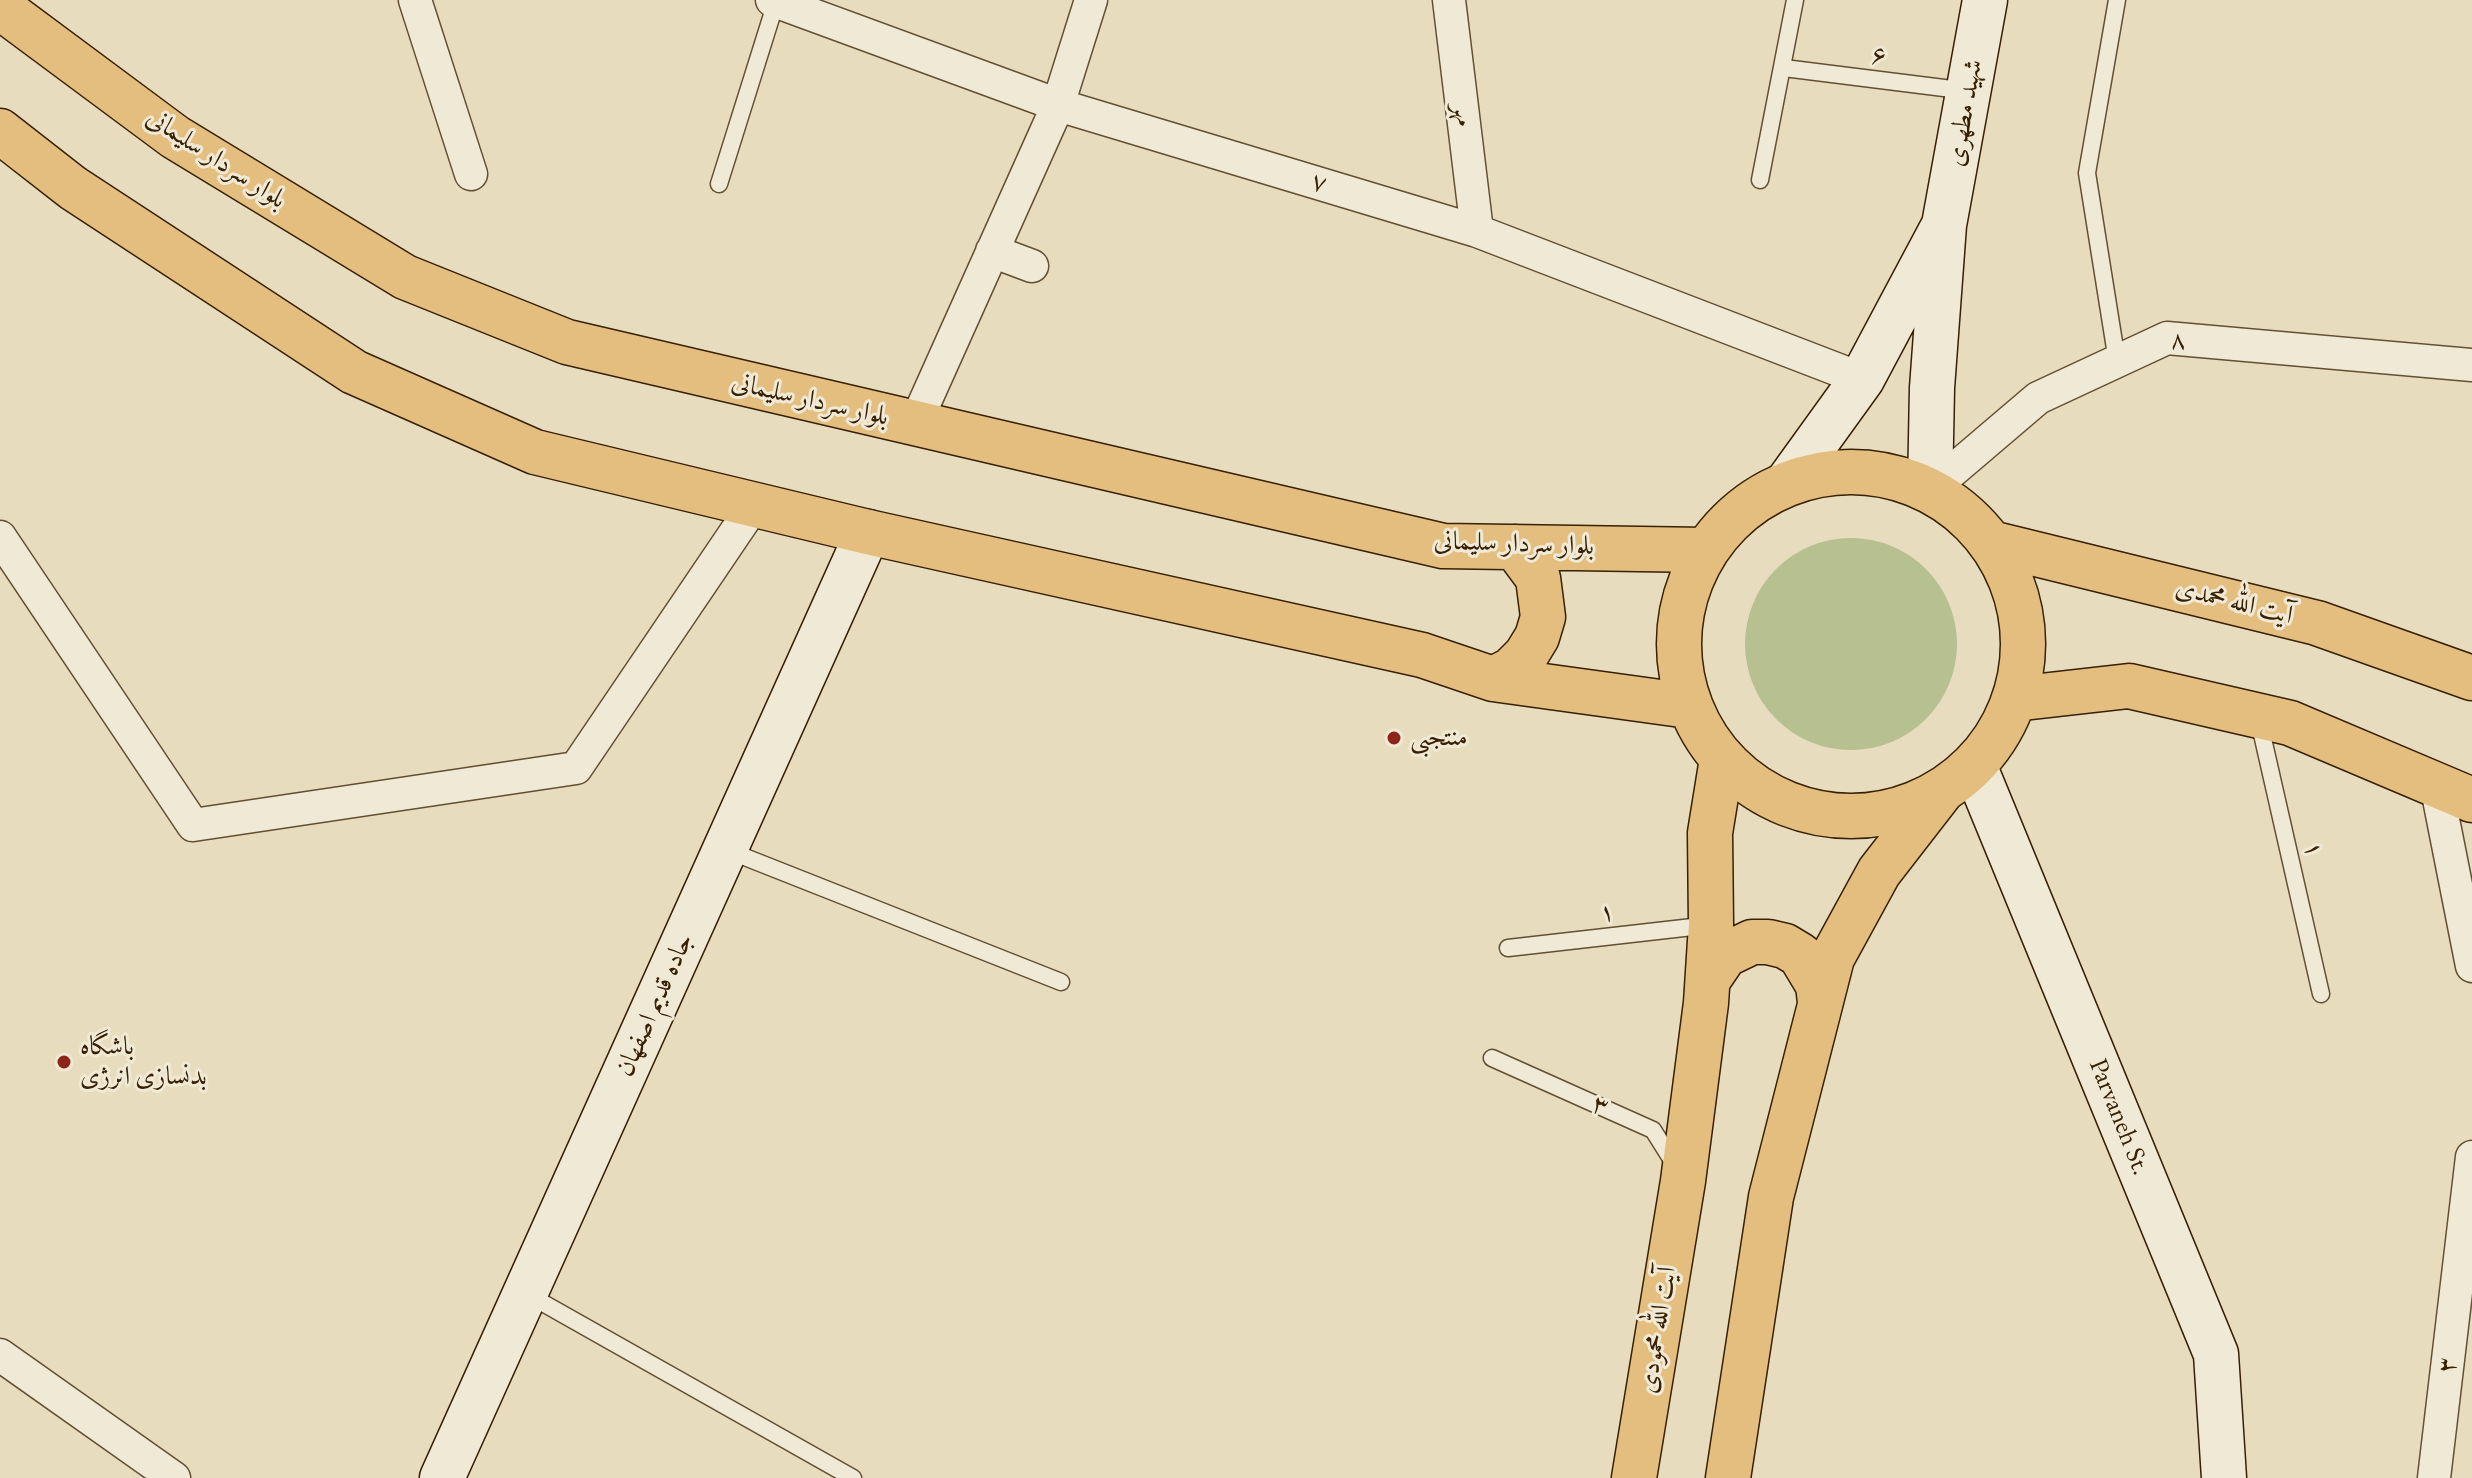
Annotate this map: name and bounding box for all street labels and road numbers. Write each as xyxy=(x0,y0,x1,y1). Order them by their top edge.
street label: ۶ xyxy=(1870,40,1888,72)
street label: شهید مطهری xyxy=(1940,57,1990,169)
street label: بلوار سردار سلیمانی xyxy=(140,102,292,216)
street label: مهر xyxy=(1446,102,1480,128)
street label: ۷ xyxy=(1307,166,1331,200)
street label: ۸ xyxy=(2170,325,2186,357)
street label: بلوار سردار سلیمانی xyxy=(728,367,892,433)
street label: بلوار سردار سلیمانی xyxy=(1433,526,1595,562)
street label: آیت الله محمدی xyxy=(2172,572,2296,632)
street label: ۱ xyxy=(2296,838,2330,860)
street label: ۱ xyxy=(1598,897,1616,929)
street label: جاده قدیم اصفهان xyxy=(610,929,700,1081)
street label: Parvaneh St. xyxy=(2082,1055,2156,1179)
street label: ۳ xyxy=(1587,1089,1613,1123)
street label: آیت الله محمودی xyxy=(1633,1264,1683,1396)
street label: ۳ xyxy=(2432,1356,2464,1374)

